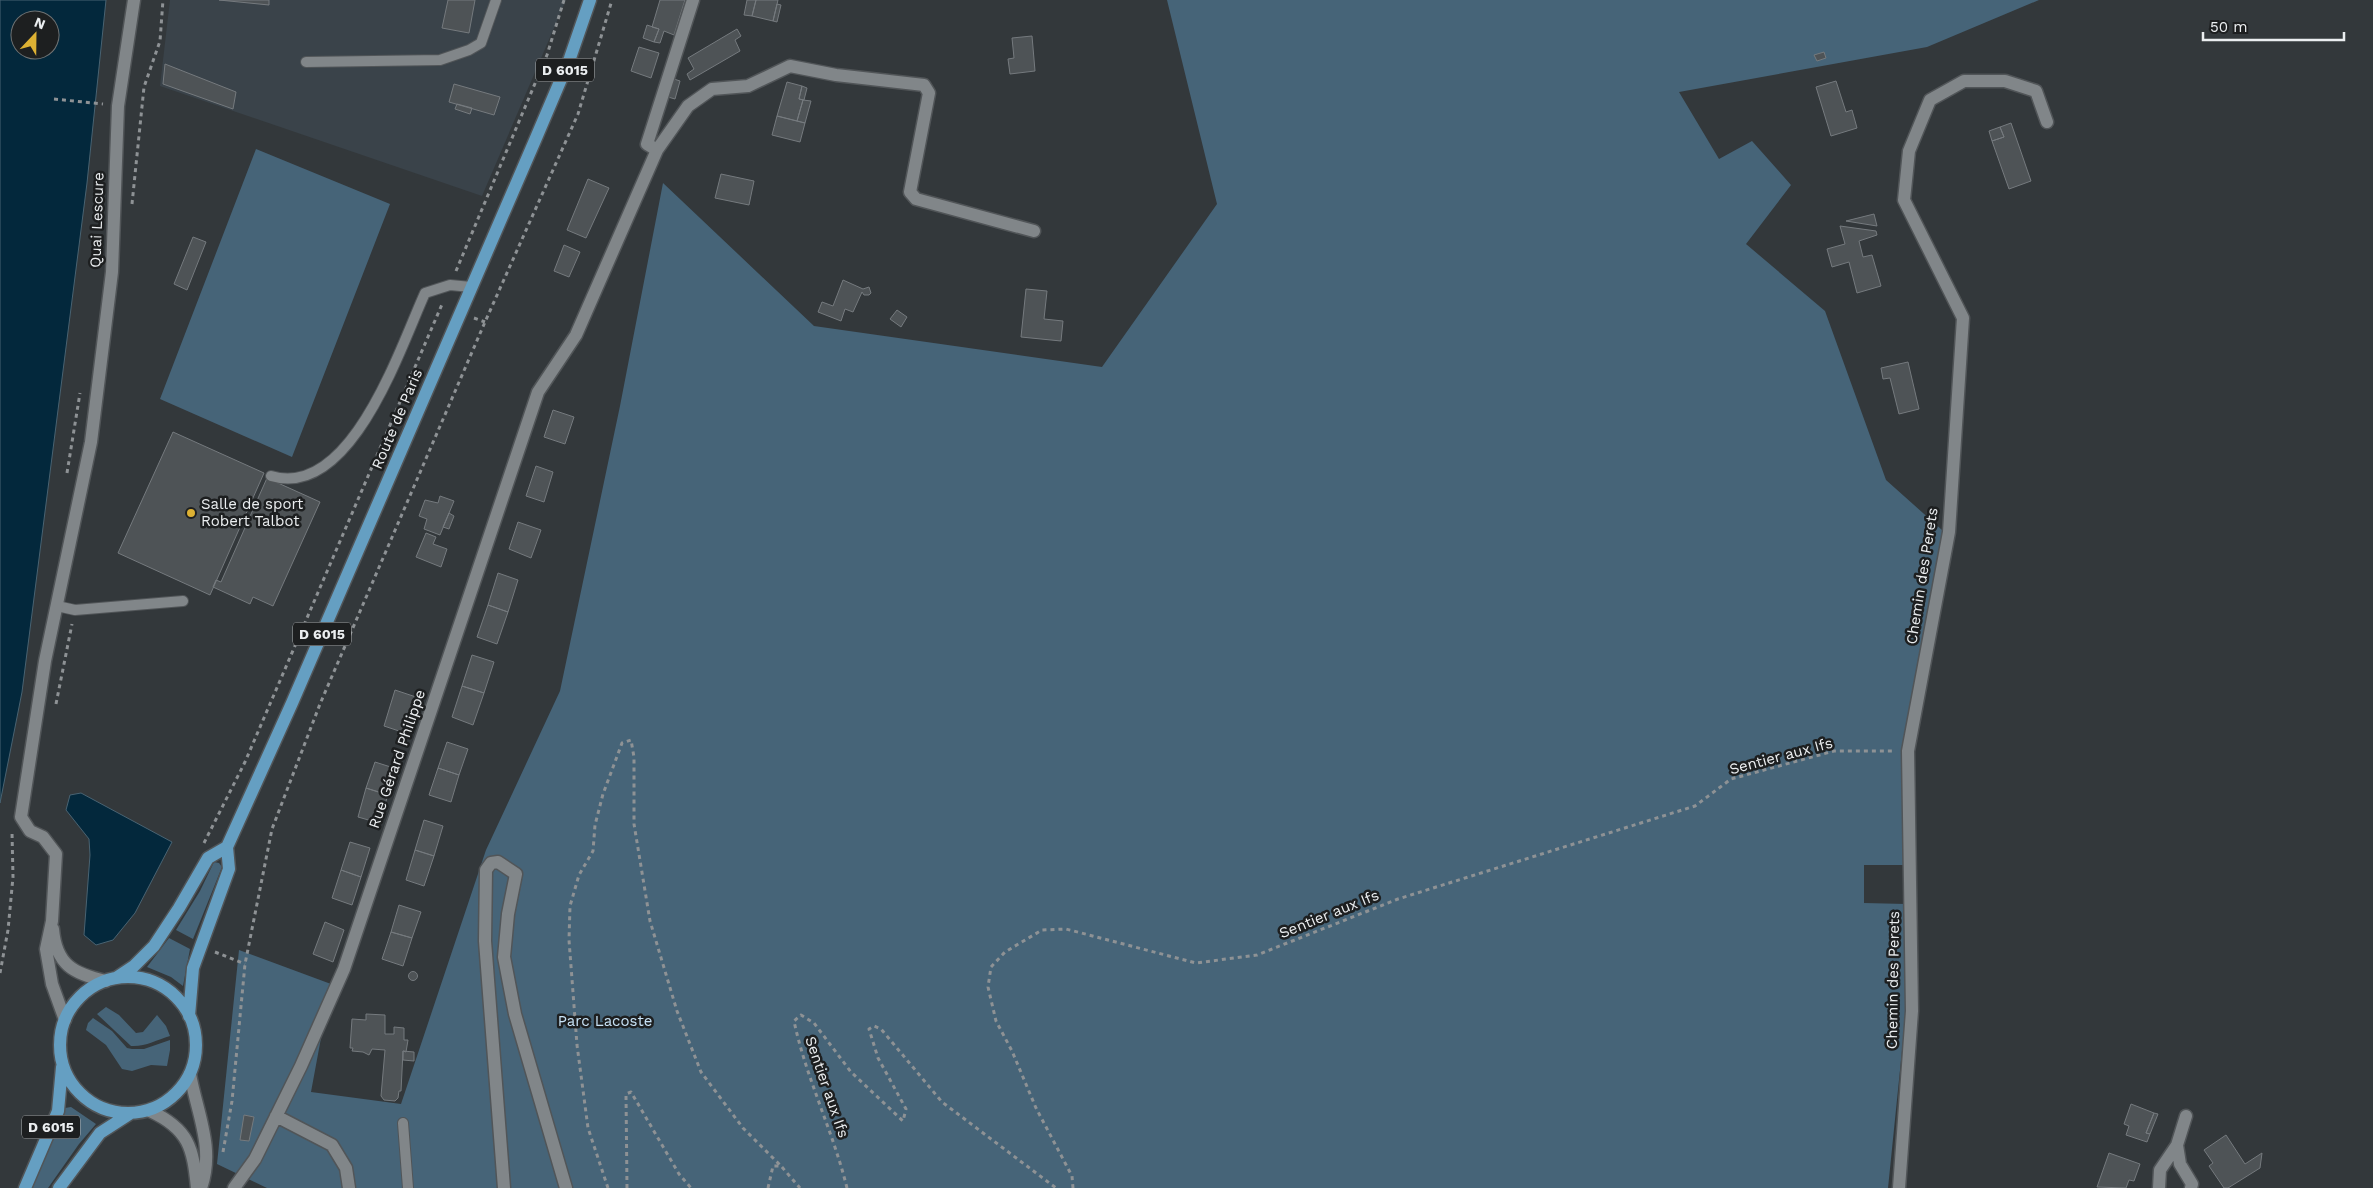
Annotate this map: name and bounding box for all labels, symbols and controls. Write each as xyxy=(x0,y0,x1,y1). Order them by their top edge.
north arrow xyxy=(10,10,60,60)
scale bar xyxy=(2203,10,2344,42)
text: N xyxy=(32,14,48,32)
text: 50 m xyxy=(2210,18,2247,36)
road number: D 6015 xyxy=(536,58,594,82)
street label: Quai Lescure xyxy=(86,172,108,268)
street label: Route de Paris xyxy=(368,366,426,472)
place label: Salle de sport Robert Talbot xyxy=(201,495,304,530)
street label: Chemin des Perets xyxy=(1902,506,1942,646)
marker: Salle de sport Robert Talbot xyxy=(185,507,197,519)
road number: D 6015 xyxy=(293,622,351,646)
street label: Rue Gérard Philippe xyxy=(365,687,429,831)
street label: Sentier aux Ifs xyxy=(1727,734,1835,778)
street label: Sentier aux Ifs xyxy=(1276,886,1382,942)
street label: Chemin des Perets xyxy=(1883,911,1903,1049)
park label: Parc Lacoste xyxy=(558,1012,652,1030)
street label: Sentier aux Ifs xyxy=(801,1034,853,1140)
road number: D 6015 xyxy=(22,1116,80,1138)

